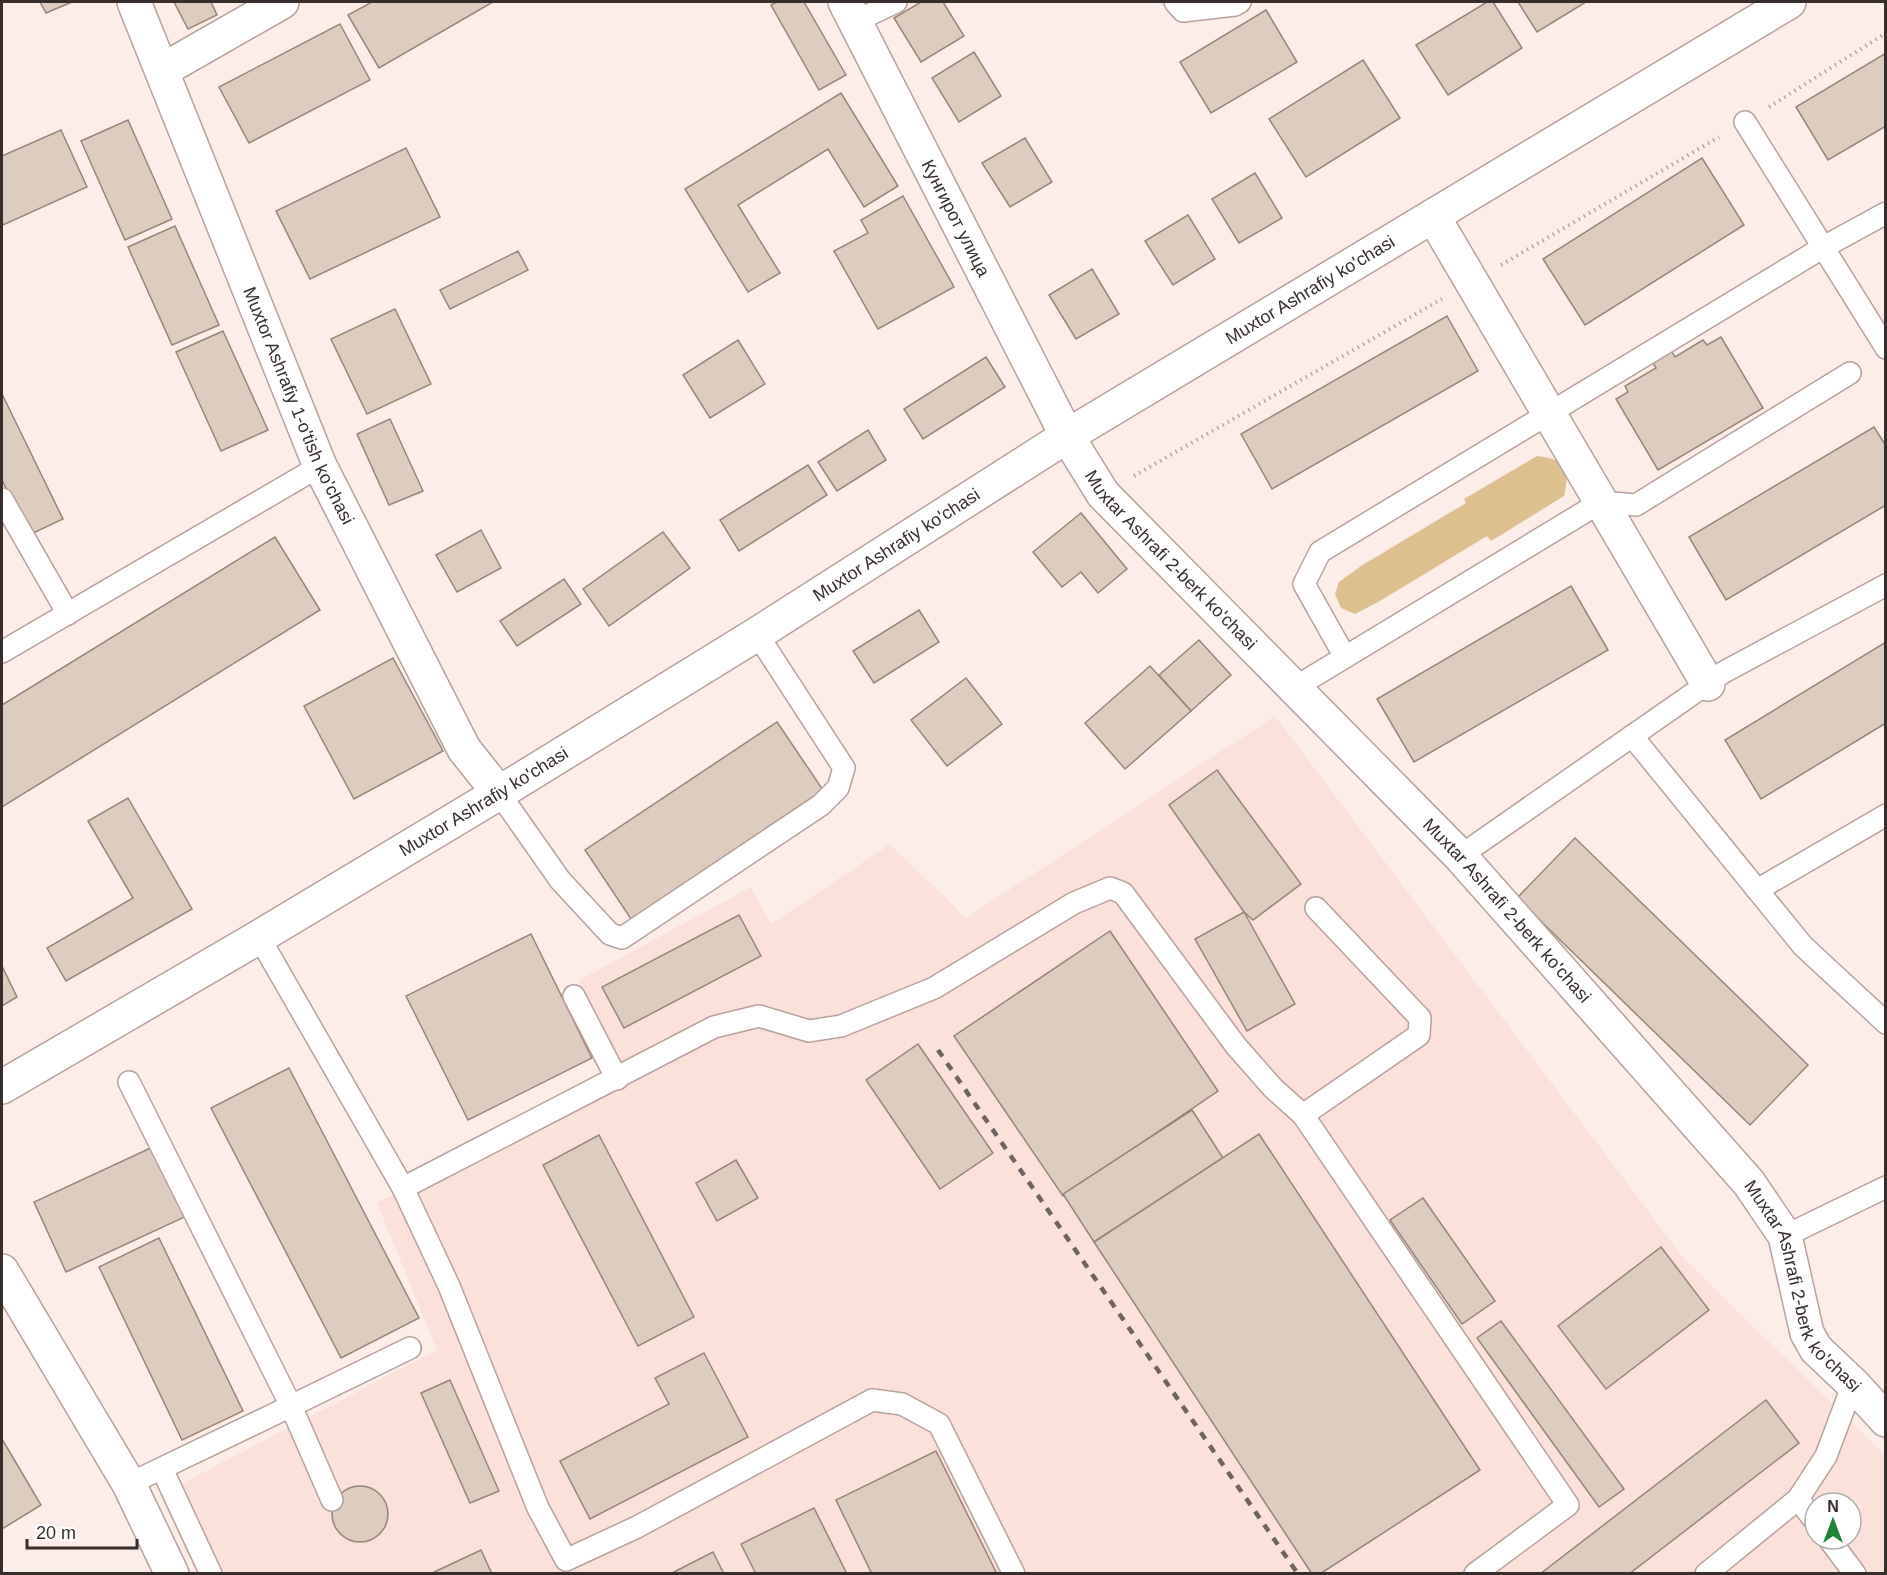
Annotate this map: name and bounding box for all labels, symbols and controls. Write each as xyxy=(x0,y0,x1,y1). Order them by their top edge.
street label: Кунгирот улица xyxy=(917,157,994,281)
street label: Muxtor Ashrafiy ko'chasi xyxy=(1222,231,1398,348)
street label: Muxtor Ashrafiy 1-o'tish ko'chasi xyxy=(239,284,358,528)
street label: Muxtar Ashrafi 2-berk ko'chasi xyxy=(1081,467,1261,654)
street label: Muxtor Ashrafiy ko'chasi xyxy=(809,484,983,605)
street label: Muxtor Ashrafiy ko'chasi xyxy=(396,743,572,860)
street label: Muxtar Ashrafi 2-berk ko'chasi xyxy=(1419,814,1595,1007)
street label: Muxtar Ashrafi 2-berk ko'chasi xyxy=(1740,1177,1865,1396)
north arrow xyxy=(1803,1491,1863,1551)
text: N xyxy=(1827,1498,1839,1515)
scale bar xyxy=(27,1512,136,1550)
text: 20 m xyxy=(36,1523,76,1543)

